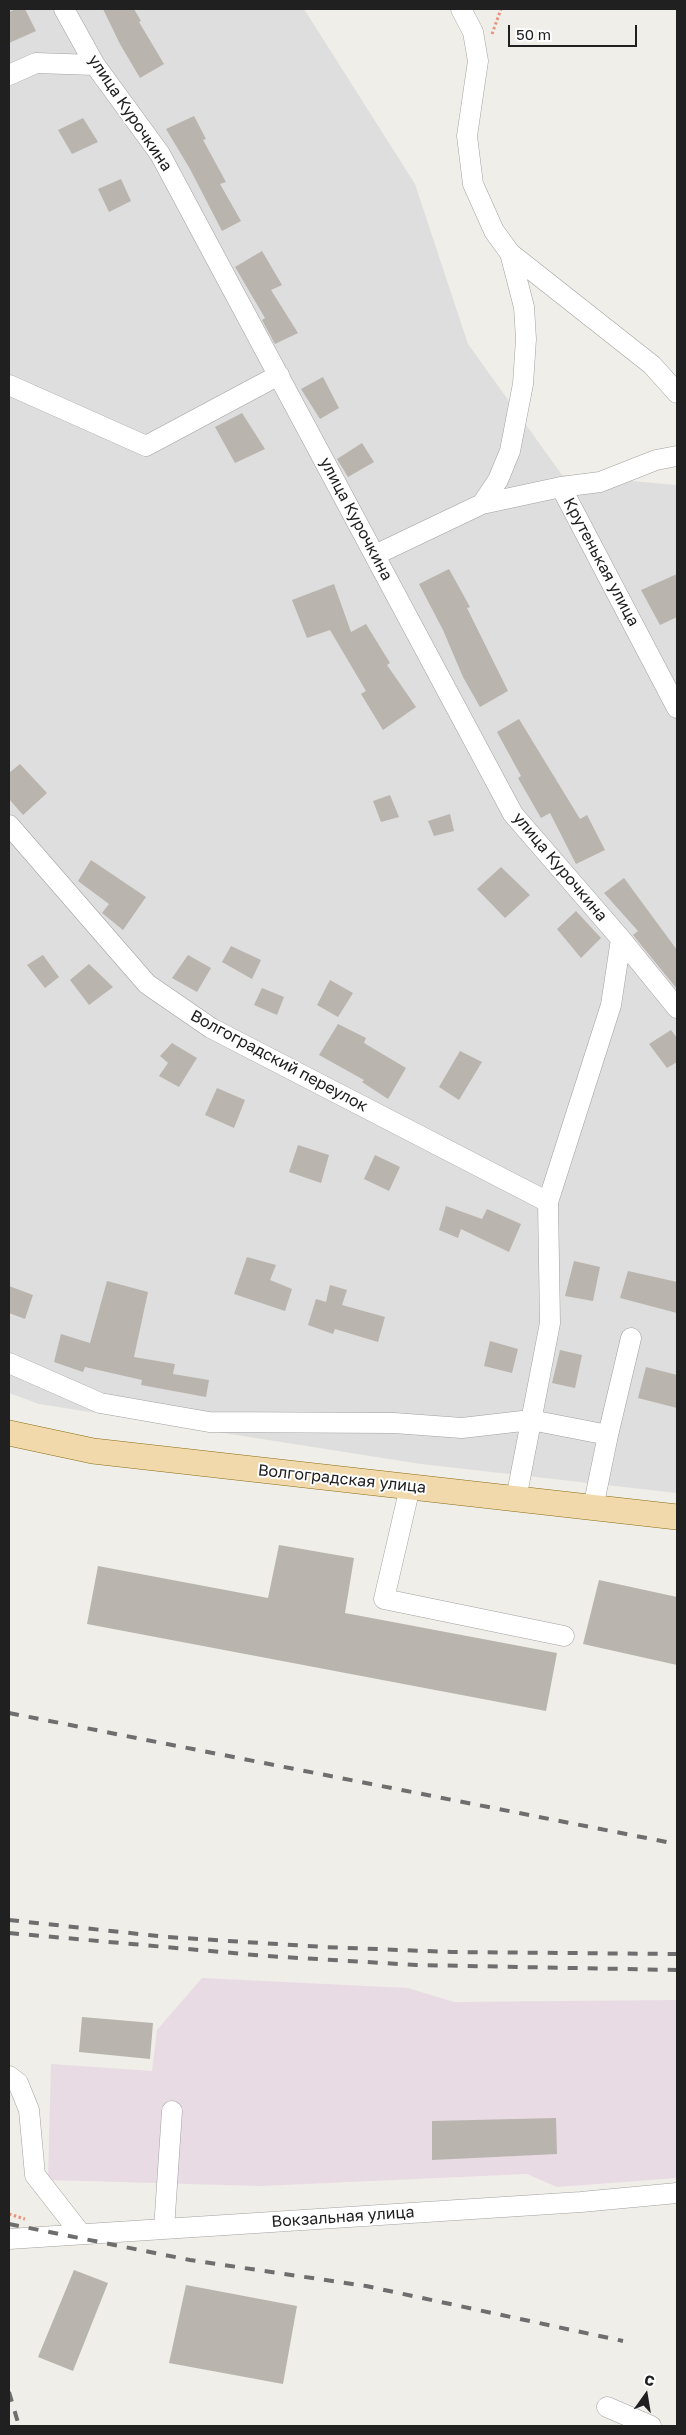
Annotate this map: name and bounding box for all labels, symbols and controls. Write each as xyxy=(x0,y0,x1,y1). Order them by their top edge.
scale bar xyxy=(511,15,640,47)
text: 50 m xyxy=(516,25,551,43)
street label: улица Курочкина xyxy=(84,51,176,175)
street label: улица Курочкина xyxy=(315,454,397,584)
street label: Крутенькая улица xyxy=(559,494,643,630)
street label: улица Курочкина xyxy=(509,809,611,925)
street label: Волгоградский переулок xyxy=(187,1006,371,1116)
street label: Волгоградская улица xyxy=(257,1461,427,1497)
street label: Вокзальная улица xyxy=(271,2202,415,2232)
north arrow xyxy=(621,2370,671,2420)
text: С xyxy=(643,2370,656,2389)

